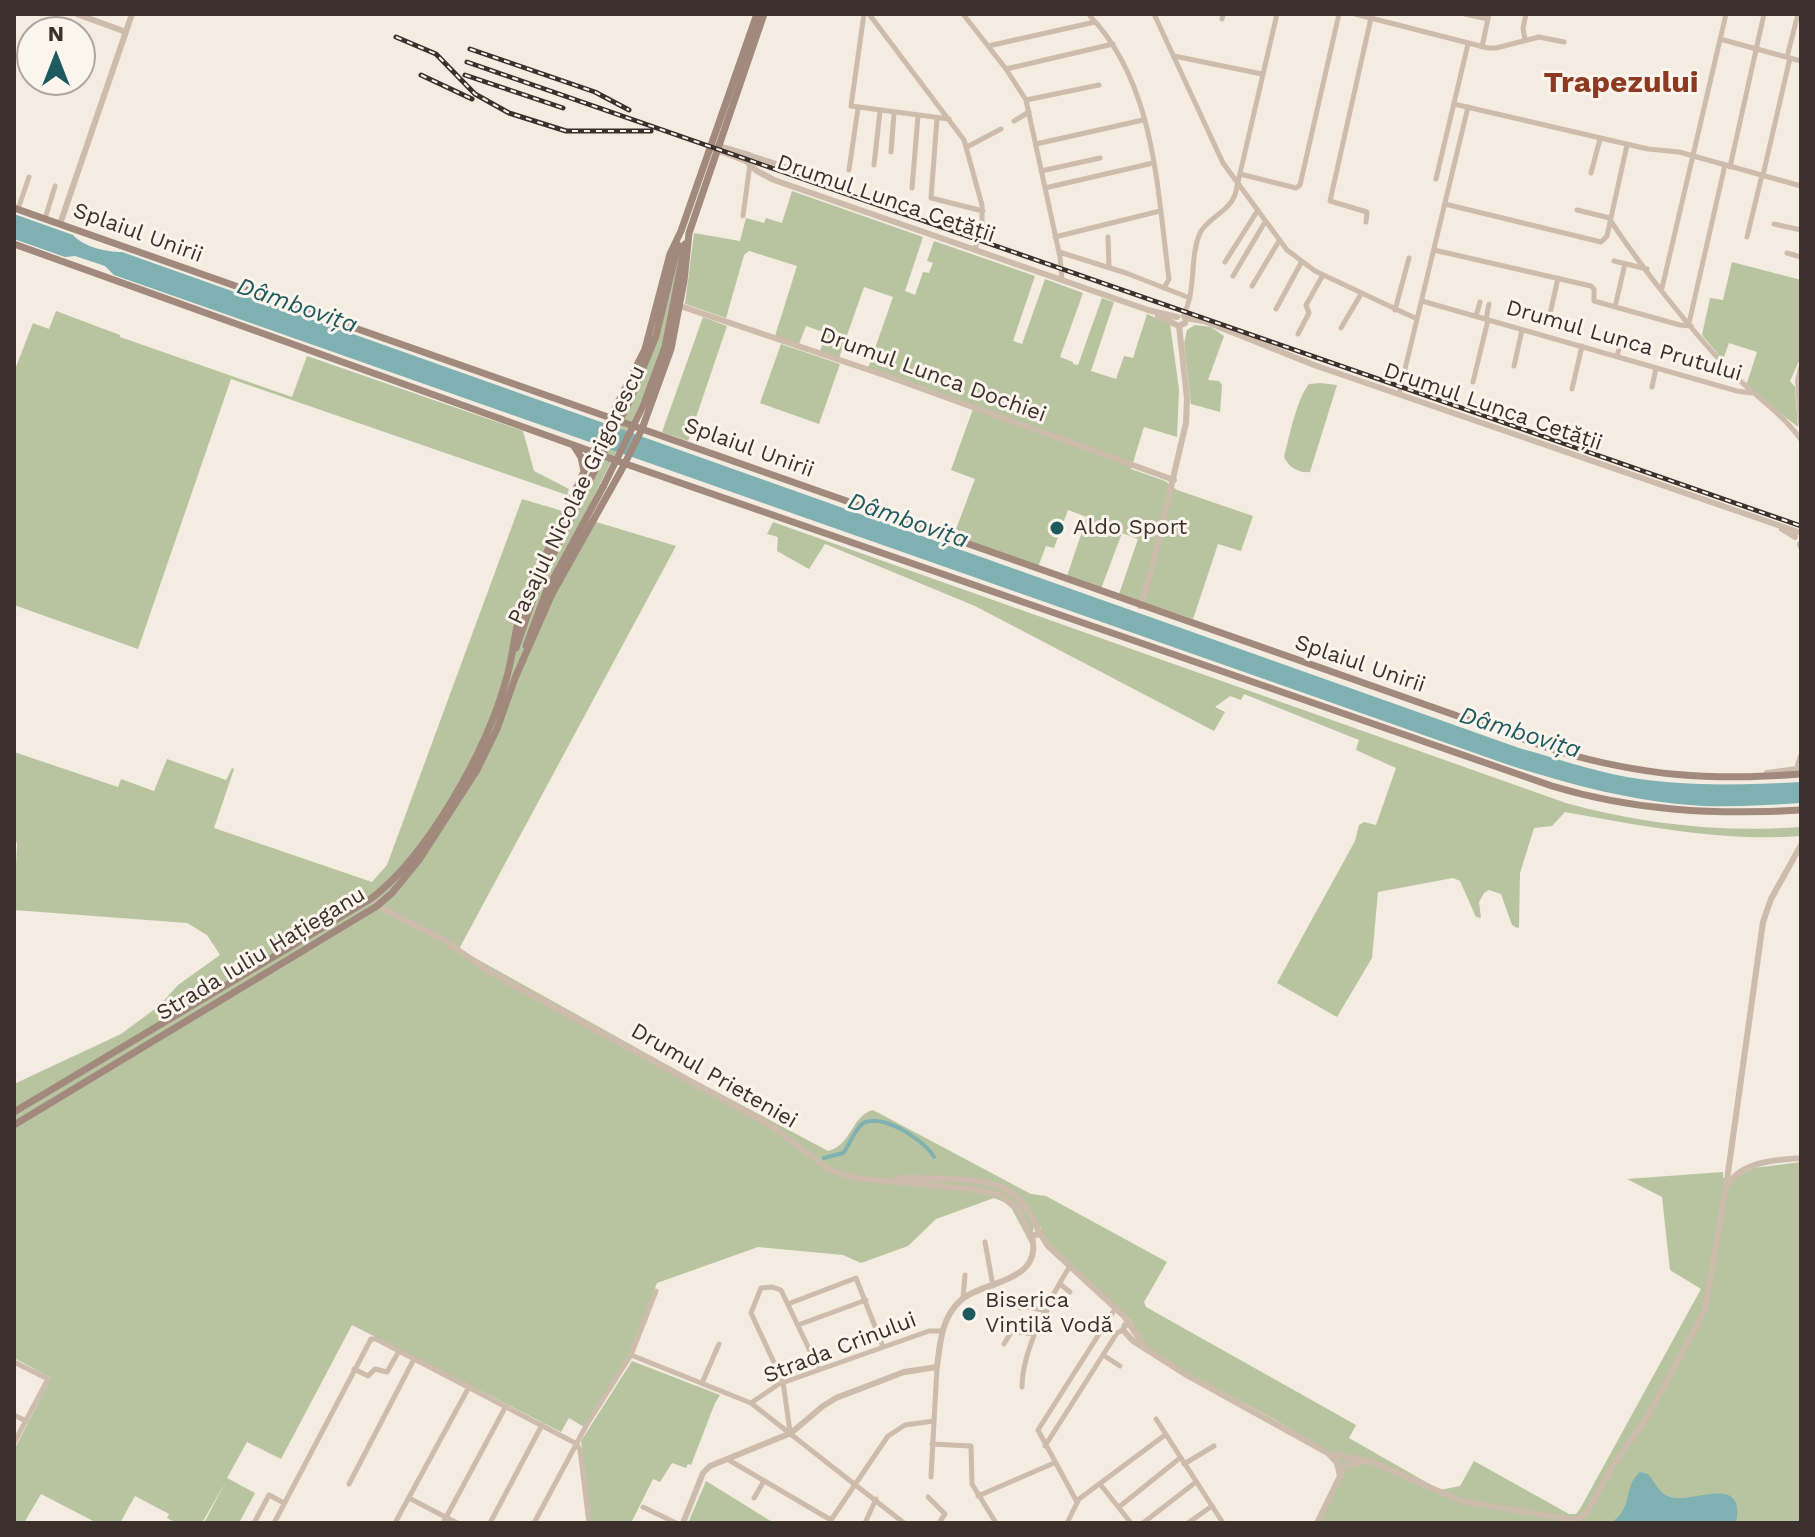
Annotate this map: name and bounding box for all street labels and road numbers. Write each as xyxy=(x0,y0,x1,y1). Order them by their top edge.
street label: Drumul Lunca Cetății xyxy=(773,149,999,249)
street label: Splaiul Unirii xyxy=(69,197,207,269)
street label: Drumul Lunca Prutului xyxy=(1503,295,1745,387)
street label: Drumul Lunca Dochiei xyxy=(816,322,1050,428)
street label: Drumul Lunca Cetății xyxy=(1380,357,1606,457)
street label: Pasajul Nicolae Grigorescu xyxy=(503,361,651,629)
street label: Splaiul Unirii xyxy=(680,412,818,484)
street label: Splaiul Unirii xyxy=(1291,629,1429,699)
street label: Strada Iuliu Hațieganu xyxy=(152,881,370,1027)
street label: Drumul Prieteniei xyxy=(626,1018,802,1134)
street label: Strada Crinului xyxy=(760,1307,920,1389)

